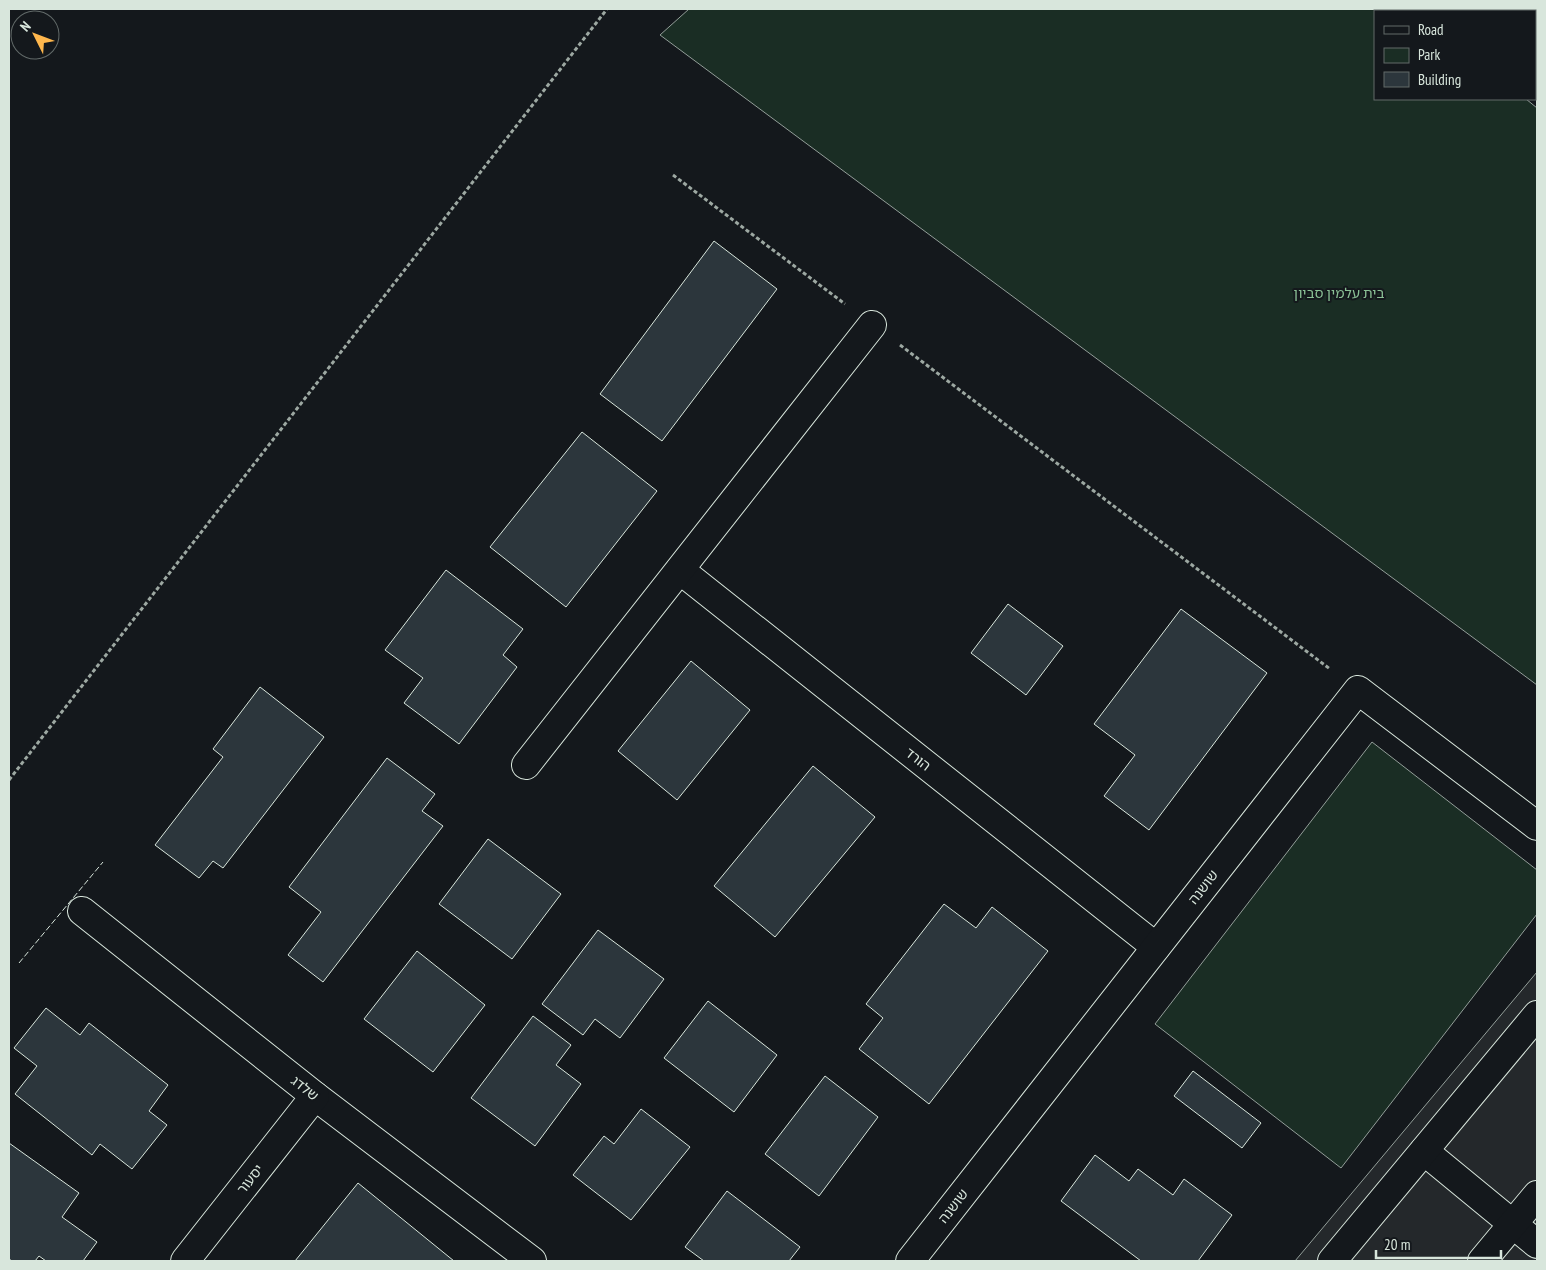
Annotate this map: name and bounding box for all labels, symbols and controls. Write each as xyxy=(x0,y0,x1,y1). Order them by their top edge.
north arrow xyxy=(10,10,60,60)
legend xyxy=(1374,10,1536,100)
text: N xyxy=(16,17,35,35)
text: Road xyxy=(1418,20,1444,39)
text: Park xyxy=(1418,45,1440,64)
text: Building xyxy=(1418,70,1461,89)
park label: בית עלמין סביון xyxy=(1294,284,1384,302)
street label: הורד xyxy=(902,743,934,775)
street label: שושנה xyxy=(1184,866,1222,908)
street label: שלדג xyxy=(287,1072,323,1104)
street label: יסעור xyxy=(233,1161,267,1197)
street label: שושנה xyxy=(934,1185,972,1227)
scale bar xyxy=(1376,1228,1501,1260)
text: 20 m xyxy=(1384,1235,1410,1254)

